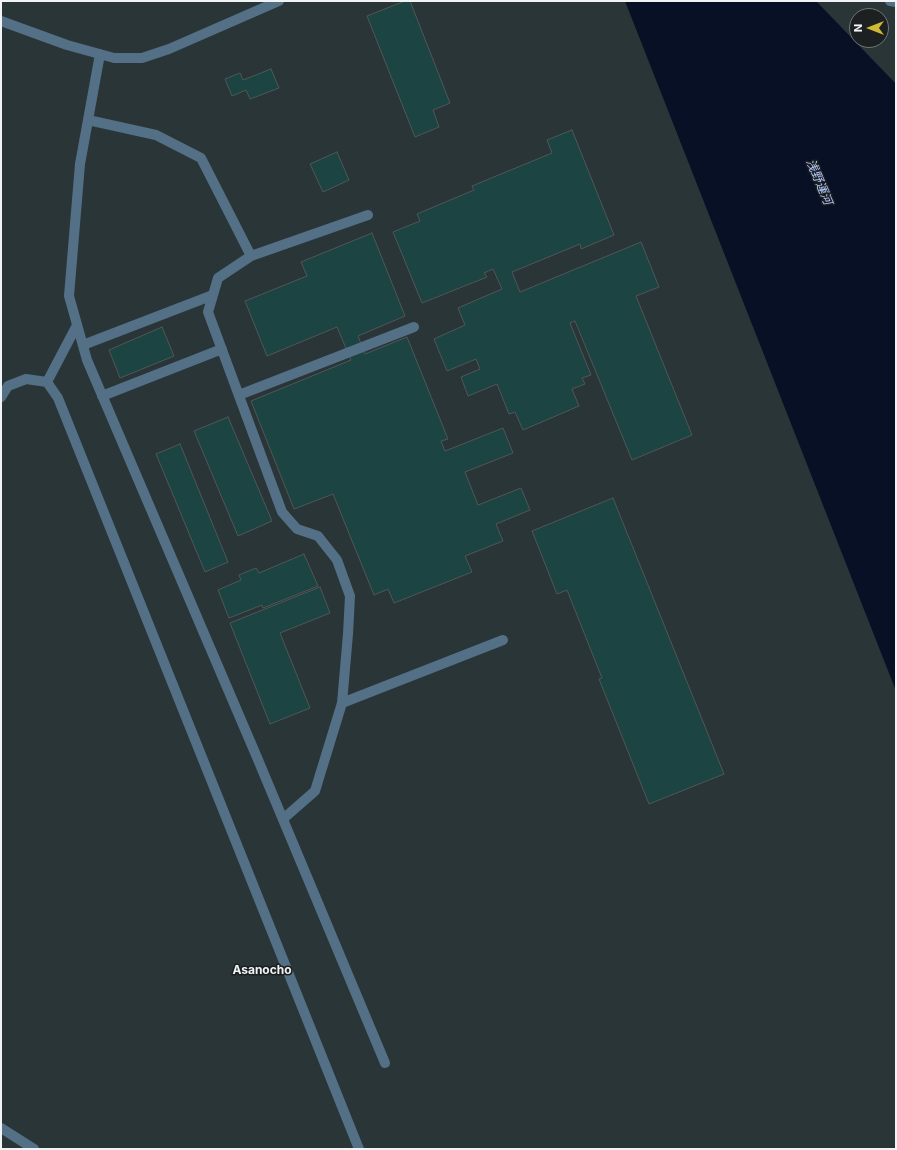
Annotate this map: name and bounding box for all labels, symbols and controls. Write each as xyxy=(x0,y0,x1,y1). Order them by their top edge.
north arrow xyxy=(849,8,889,48)
text: N xyxy=(851,24,865,32)
water label: 浅野運河 xyxy=(803,157,835,207)
district label: Asanocho xyxy=(232,963,292,977)

